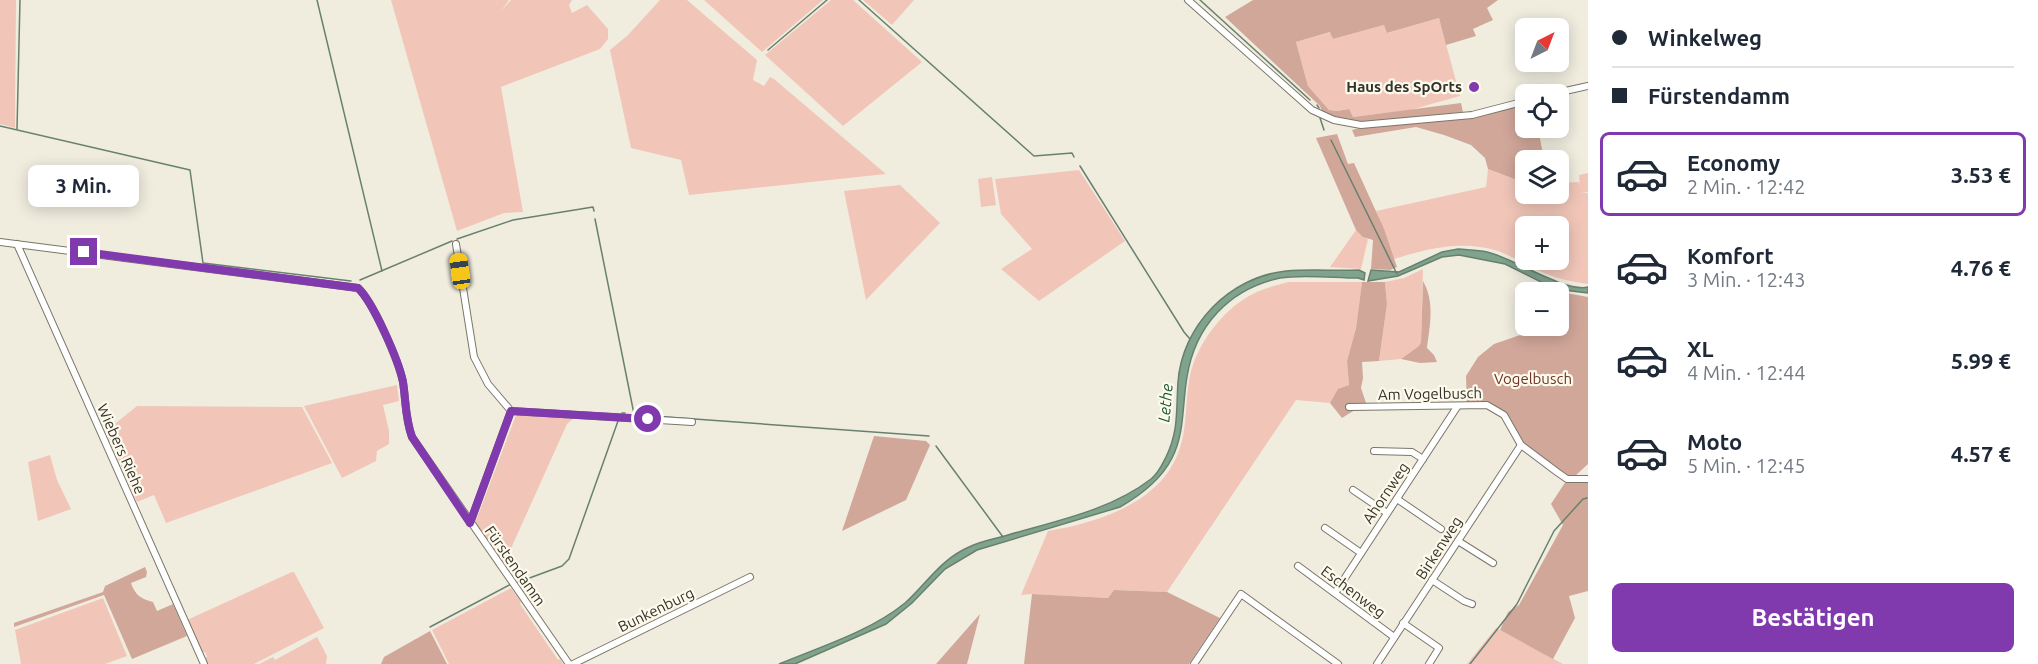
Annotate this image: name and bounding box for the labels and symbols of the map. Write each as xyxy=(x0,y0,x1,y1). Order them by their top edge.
north arrow xyxy=(1515,18,1569,72)
place label: Haus des SpOrts xyxy=(1346,78,1462,95)
marker: Haus des SpOrts xyxy=(1467,80,1481,94)
callout: 3 Min. xyxy=(28,165,140,207)
route end xyxy=(70,238,97,265)
car xyxy=(449,252,471,290)
park label: Vogelbusch xyxy=(1494,370,1572,387)
water label: Lethe xyxy=(1154,383,1176,423)
street label: Am Vogelbusch xyxy=(1378,384,1482,403)
street label: Wiebers Riehe xyxy=(94,401,149,497)
route start xyxy=(634,405,661,432)
street label: Ahornweg xyxy=(1359,459,1412,526)
street label: Birkenweg xyxy=(1412,513,1465,582)
street label: Fürstendamm xyxy=(482,523,549,609)
street label: Eschenweg xyxy=(1318,562,1389,621)
street label: Bunkenburg xyxy=(615,584,697,635)

